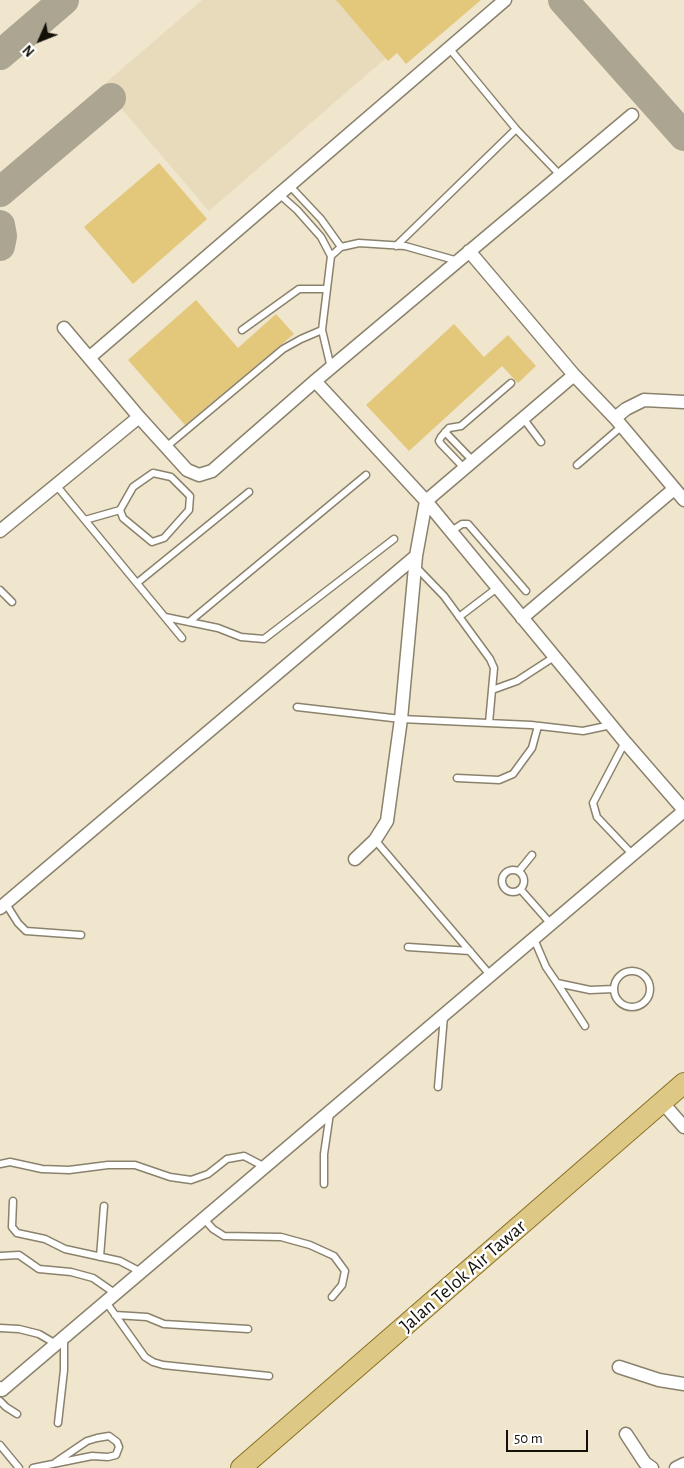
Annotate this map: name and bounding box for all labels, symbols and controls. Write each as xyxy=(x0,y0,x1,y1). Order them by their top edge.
north arrow xyxy=(15,15,65,65)
text: N xyxy=(21,42,38,59)
street label: Jalan Telok Air Tawar xyxy=(395,1215,531,1337)
scale bar xyxy=(509,1420,592,1452)
text: 50 m xyxy=(514,1431,543,1446)

